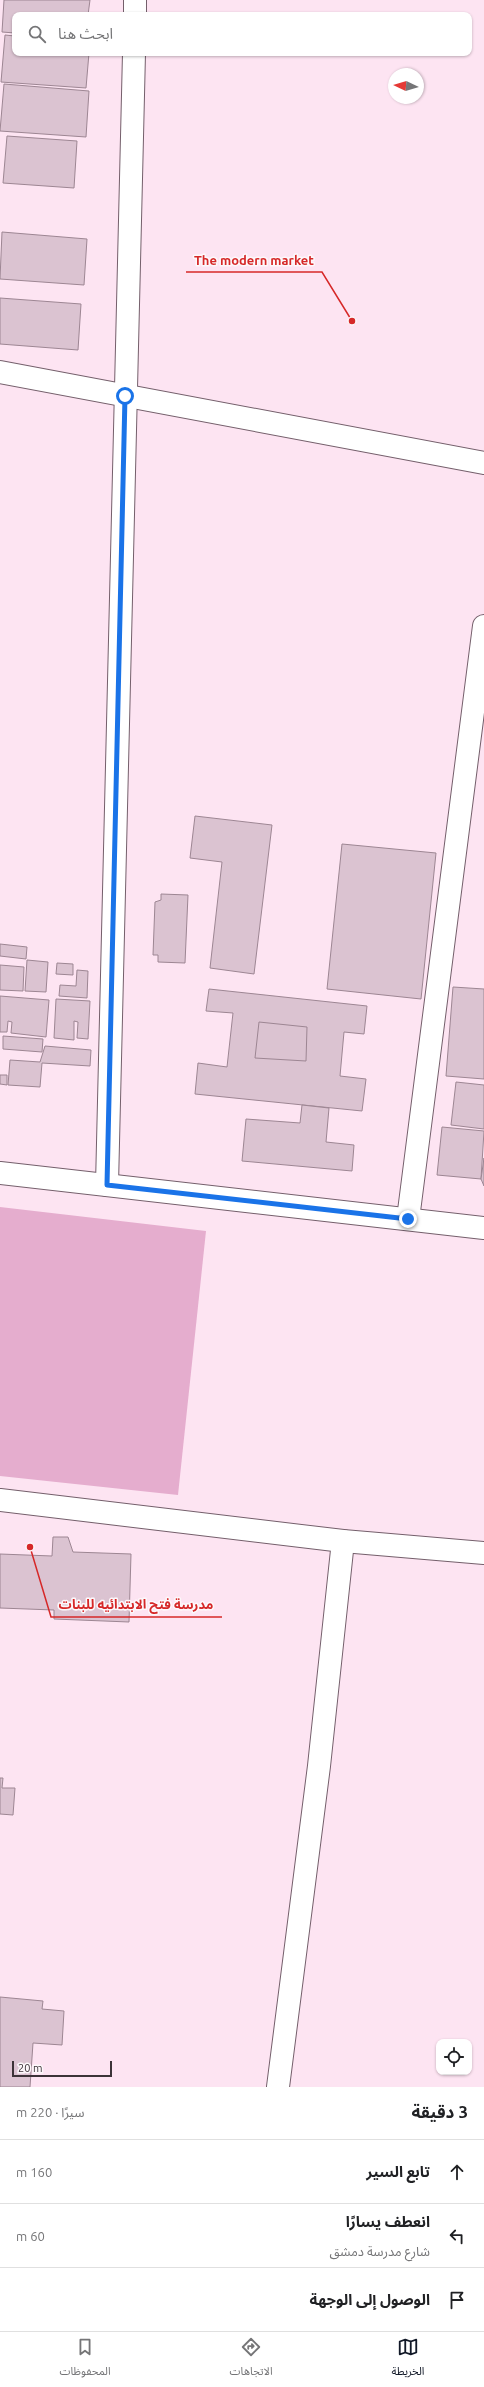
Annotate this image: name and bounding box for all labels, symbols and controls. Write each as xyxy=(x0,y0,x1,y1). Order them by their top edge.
search box xyxy=(12,12,472,56)
icon: search xyxy=(26,23,48,45)
text: ابحث هنا xyxy=(58,25,113,42)
north arrow xyxy=(388,68,424,104)
callout: The modern market xyxy=(186,247,322,272)
text: The modern market xyxy=(194,253,314,267)
route start xyxy=(116,387,134,405)
route end xyxy=(399,1210,417,1228)
callout: مدرسة فتح الابتدائيه للبنات xyxy=(51,1592,222,1617)
text: مدرسة فتح الابتدائيه للبنات xyxy=(59,1597,213,1614)
map controls xyxy=(436,2039,472,2075)
button: locate xyxy=(436,2039,472,2075)
scale bar xyxy=(12,2059,112,2078)
text: 20 m xyxy=(18,2062,42,2074)
text: 3 دقيقة xyxy=(412,2102,468,2121)
text: سيرًا · 220 m xyxy=(16,2105,84,2119)
icon: ahead xyxy=(446,2161,468,2183)
text: تابع السير xyxy=(366,2163,430,2180)
text: 160 m xyxy=(16,2165,52,2179)
text: انعطف يسارًا xyxy=(346,2213,430,2230)
icon: left xyxy=(446,2225,468,2247)
text: 60 m xyxy=(16,2229,45,2243)
text: شارع مدرسة دمشق xyxy=(329,2244,430,2258)
icon: arrive xyxy=(446,2289,468,2311)
text: الوصول إلى الوجهة xyxy=(310,2291,430,2308)
tab: المحفوظات xyxy=(60,2336,111,2383)
tab: الاتجاهات xyxy=(230,2336,273,2383)
tab: الخريطة xyxy=(392,2336,425,2383)

